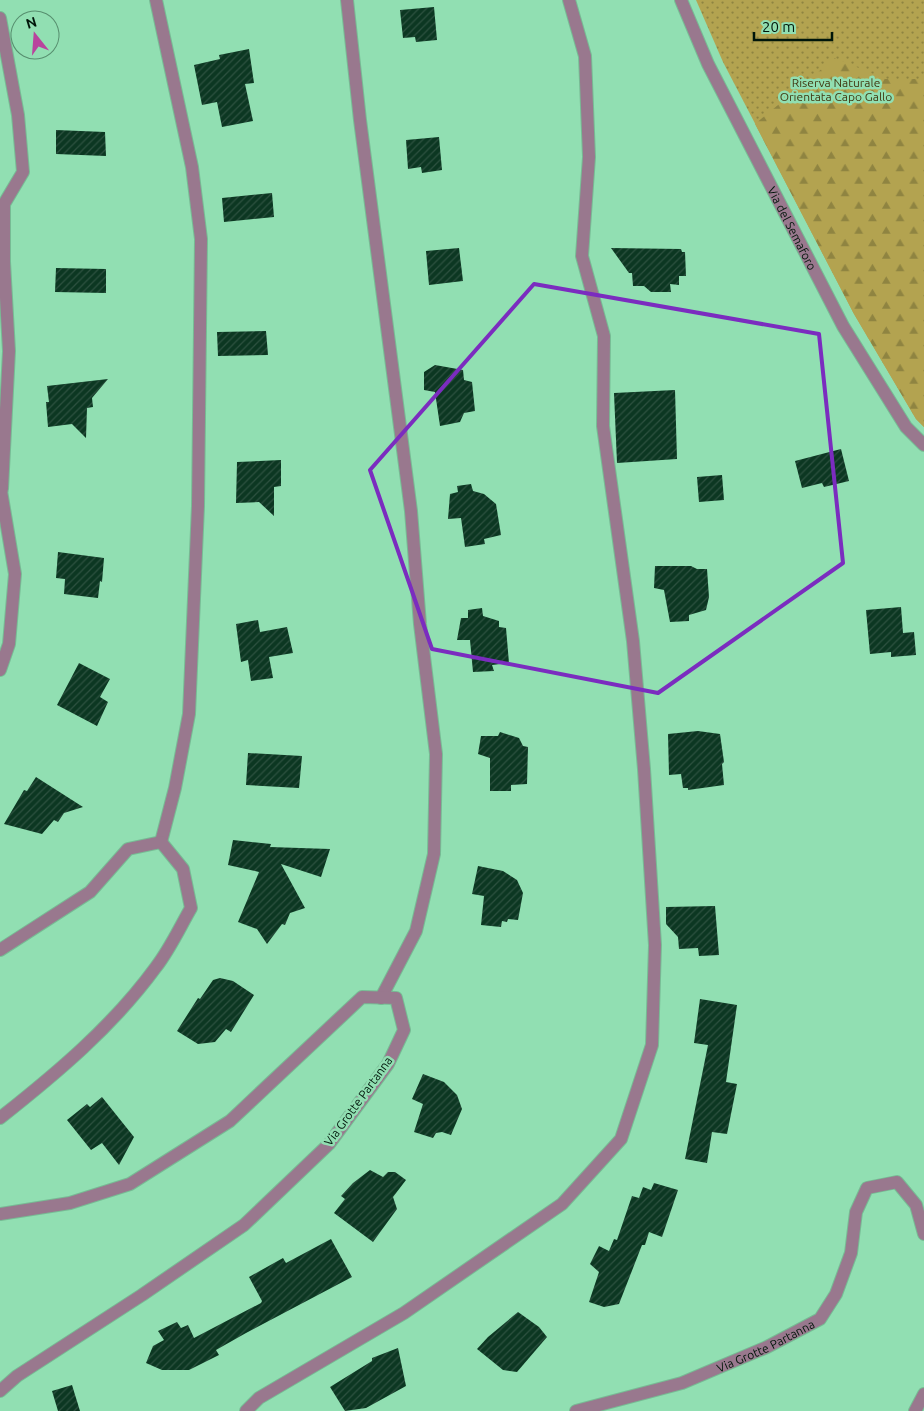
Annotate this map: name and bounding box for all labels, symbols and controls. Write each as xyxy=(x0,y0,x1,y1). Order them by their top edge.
north arrow xyxy=(10,10,60,60)
scale bar xyxy=(754,10,832,42)
text: N xyxy=(24,13,39,32)
text: 20 m xyxy=(762,18,795,35)
park label: Riserva Naturale Orientata Capo Gallo xyxy=(780,76,892,103)
street label: Via del Semaforo xyxy=(766,184,819,272)
street label: Via Grotte Partanna xyxy=(321,1054,395,1148)
street label: Via Grotte Partanna xyxy=(714,1317,816,1374)

